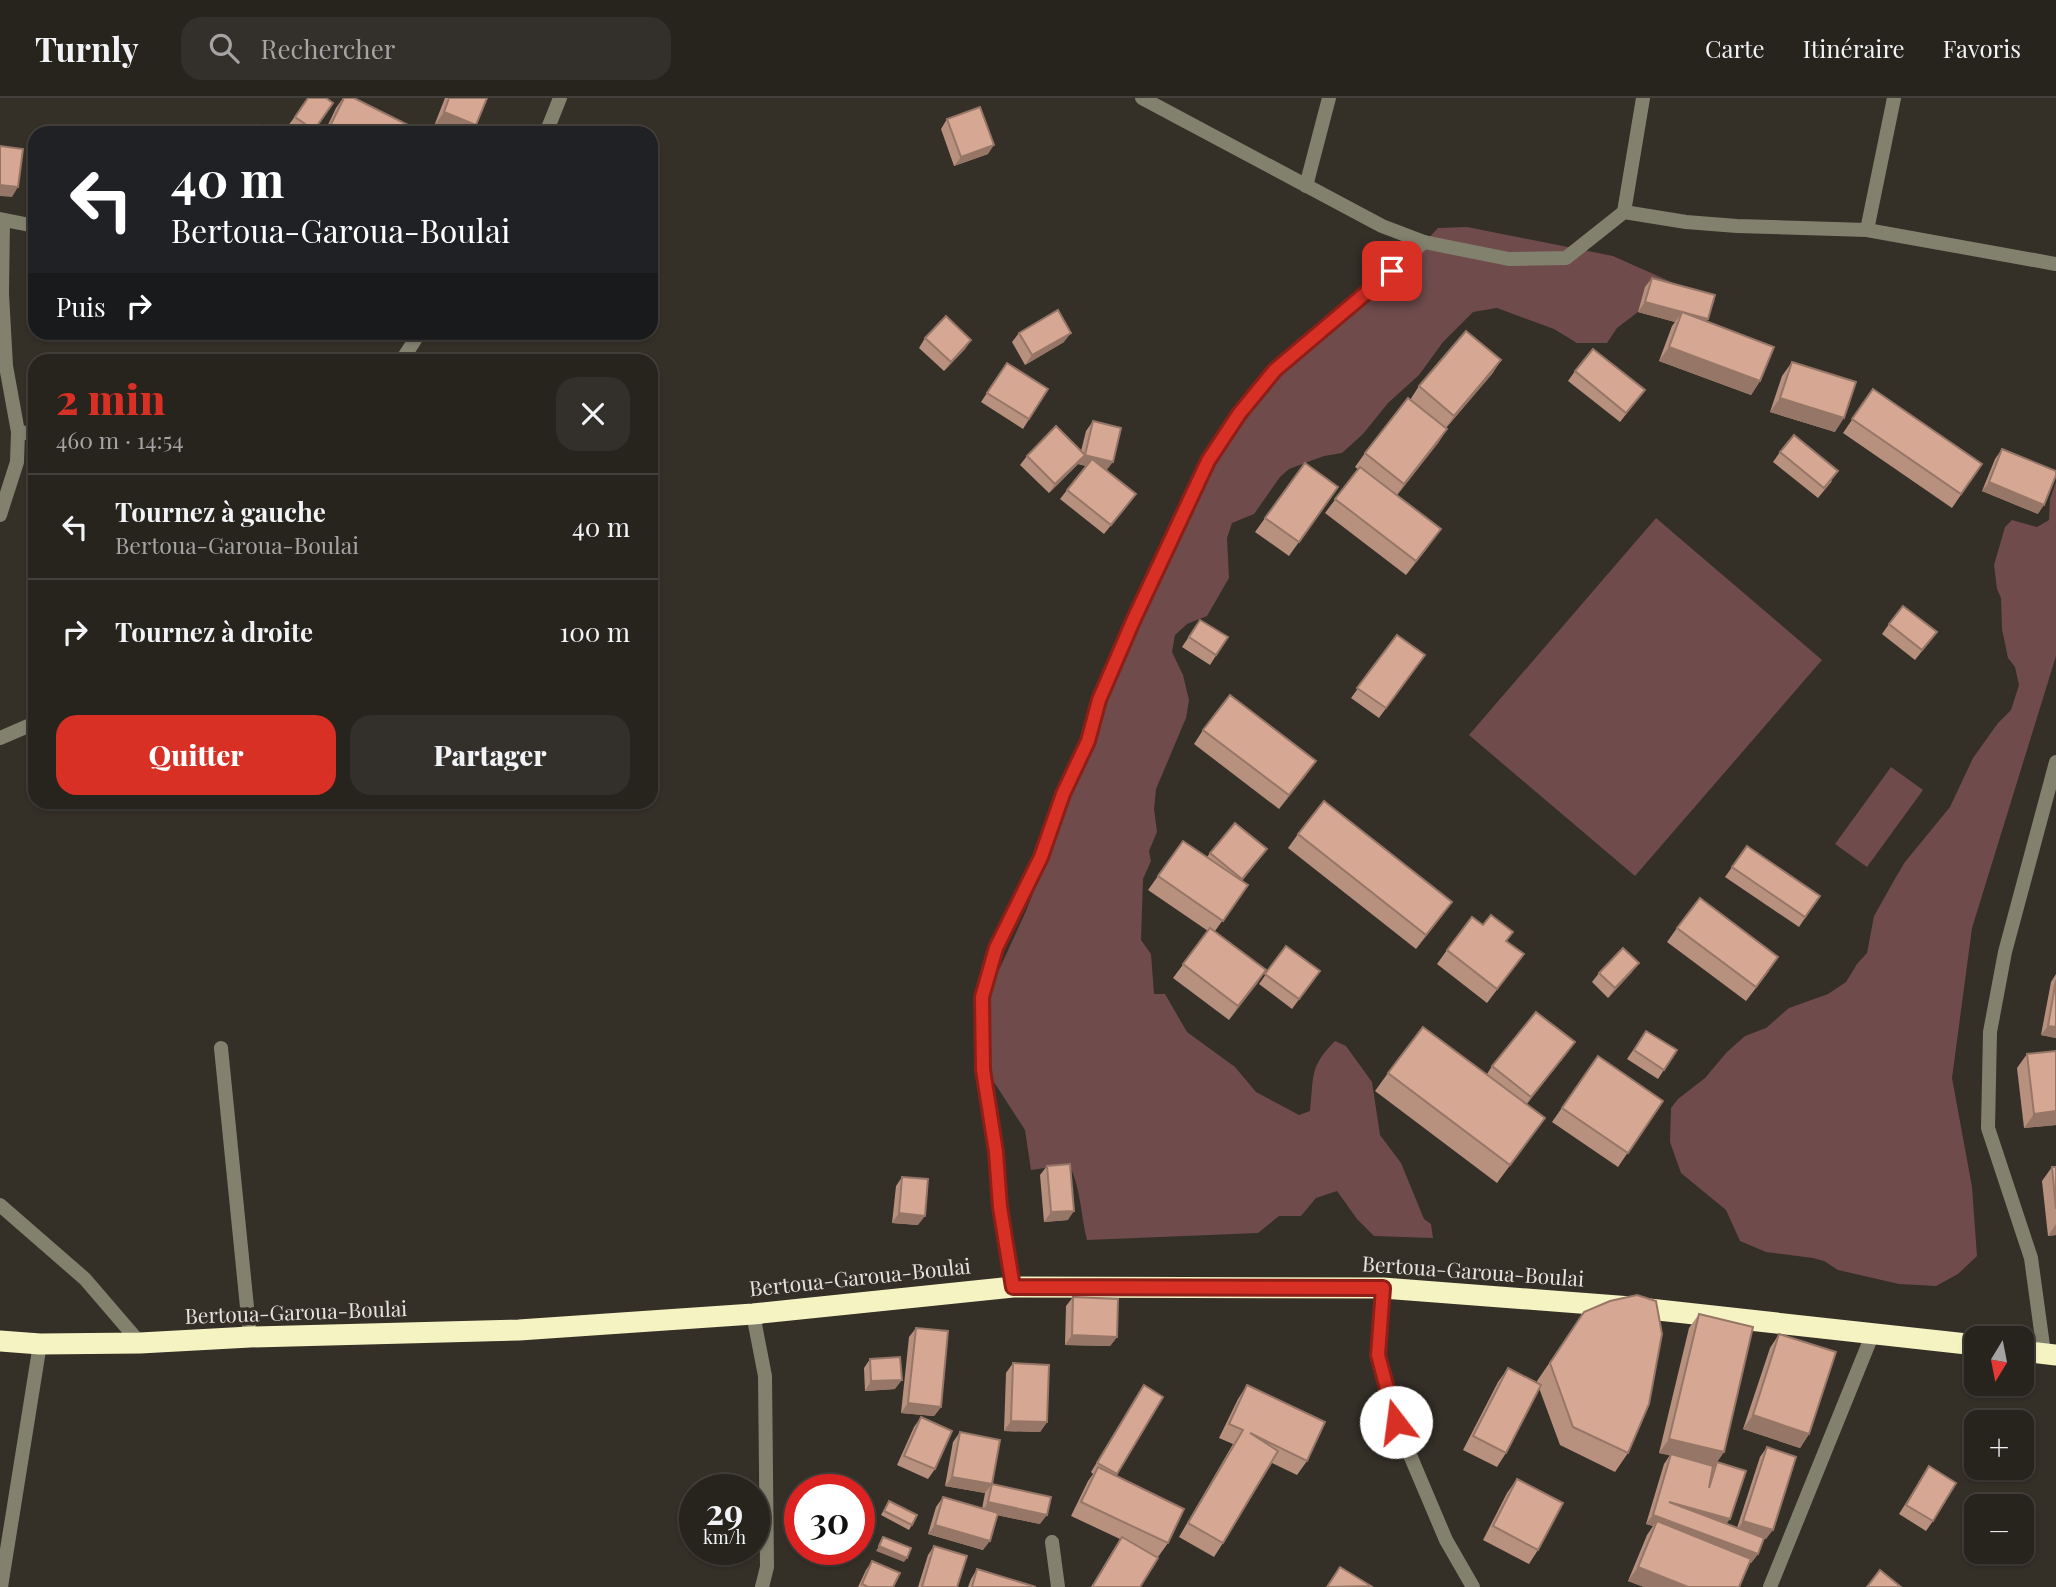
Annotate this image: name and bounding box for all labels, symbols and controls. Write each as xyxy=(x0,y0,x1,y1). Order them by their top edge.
search box xyxy=(181,17,671,80)
text: Turnly xyxy=(35,26,139,70)
icon: search xyxy=(205,29,243,67)
text: Rechercher xyxy=(261,31,395,66)
text: Carte xyxy=(1705,32,1765,64)
text: Itinéraire xyxy=(1803,32,1905,64)
text: Favoris xyxy=(1943,32,2021,64)
text: 40 m xyxy=(171,145,284,210)
icon: left xyxy=(56,154,147,245)
text: Bertoua-Garoua-Boulai xyxy=(171,208,510,251)
pin xyxy=(1362,241,1422,301)
icon: arrive xyxy=(1373,252,1411,290)
icon: right xyxy=(120,287,158,325)
text: Puis xyxy=(56,289,106,324)
text: 2 min xyxy=(56,370,165,426)
button: close xyxy=(556,377,630,451)
text: 460 m · 14:54 xyxy=(56,424,184,455)
text: Tournez à gauche xyxy=(115,494,326,529)
icon: left xyxy=(56,508,94,546)
text: 40 m xyxy=(572,509,630,544)
text: Bertoua-Garoua-Boulai xyxy=(115,529,359,560)
icon: right xyxy=(56,613,94,651)
text: Tournez à droite xyxy=(115,614,313,649)
text: 100 m xyxy=(560,614,630,649)
button: Quitter xyxy=(56,715,336,795)
button: Partager xyxy=(350,715,630,795)
street label: Bertoua-Garoua-Boulai xyxy=(1361,1248,1585,1292)
street label: Bertoua-Garoua-Boulai xyxy=(748,1250,972,1302)
street label: Bertoua-Garoua-Boulai xyxy=(184,1293,408,1329)
north arrow xyxy=(1964,1326,2034,1396)
map controls xyxy=(1964,1326,2034,1564)
position arrow xyxy=(1359,1385,1433,1459)
button: + xyxy=(1964,1410,2034,1480)
speed limit sign: 30 xyxy=(784,1474,875,1565)
text: 29 xyxy=(706,1487,743,1534)
button: − xyxy=(1964,1494,2034,1564)
text: km/h xyxy=(703,1525,746,1549)

